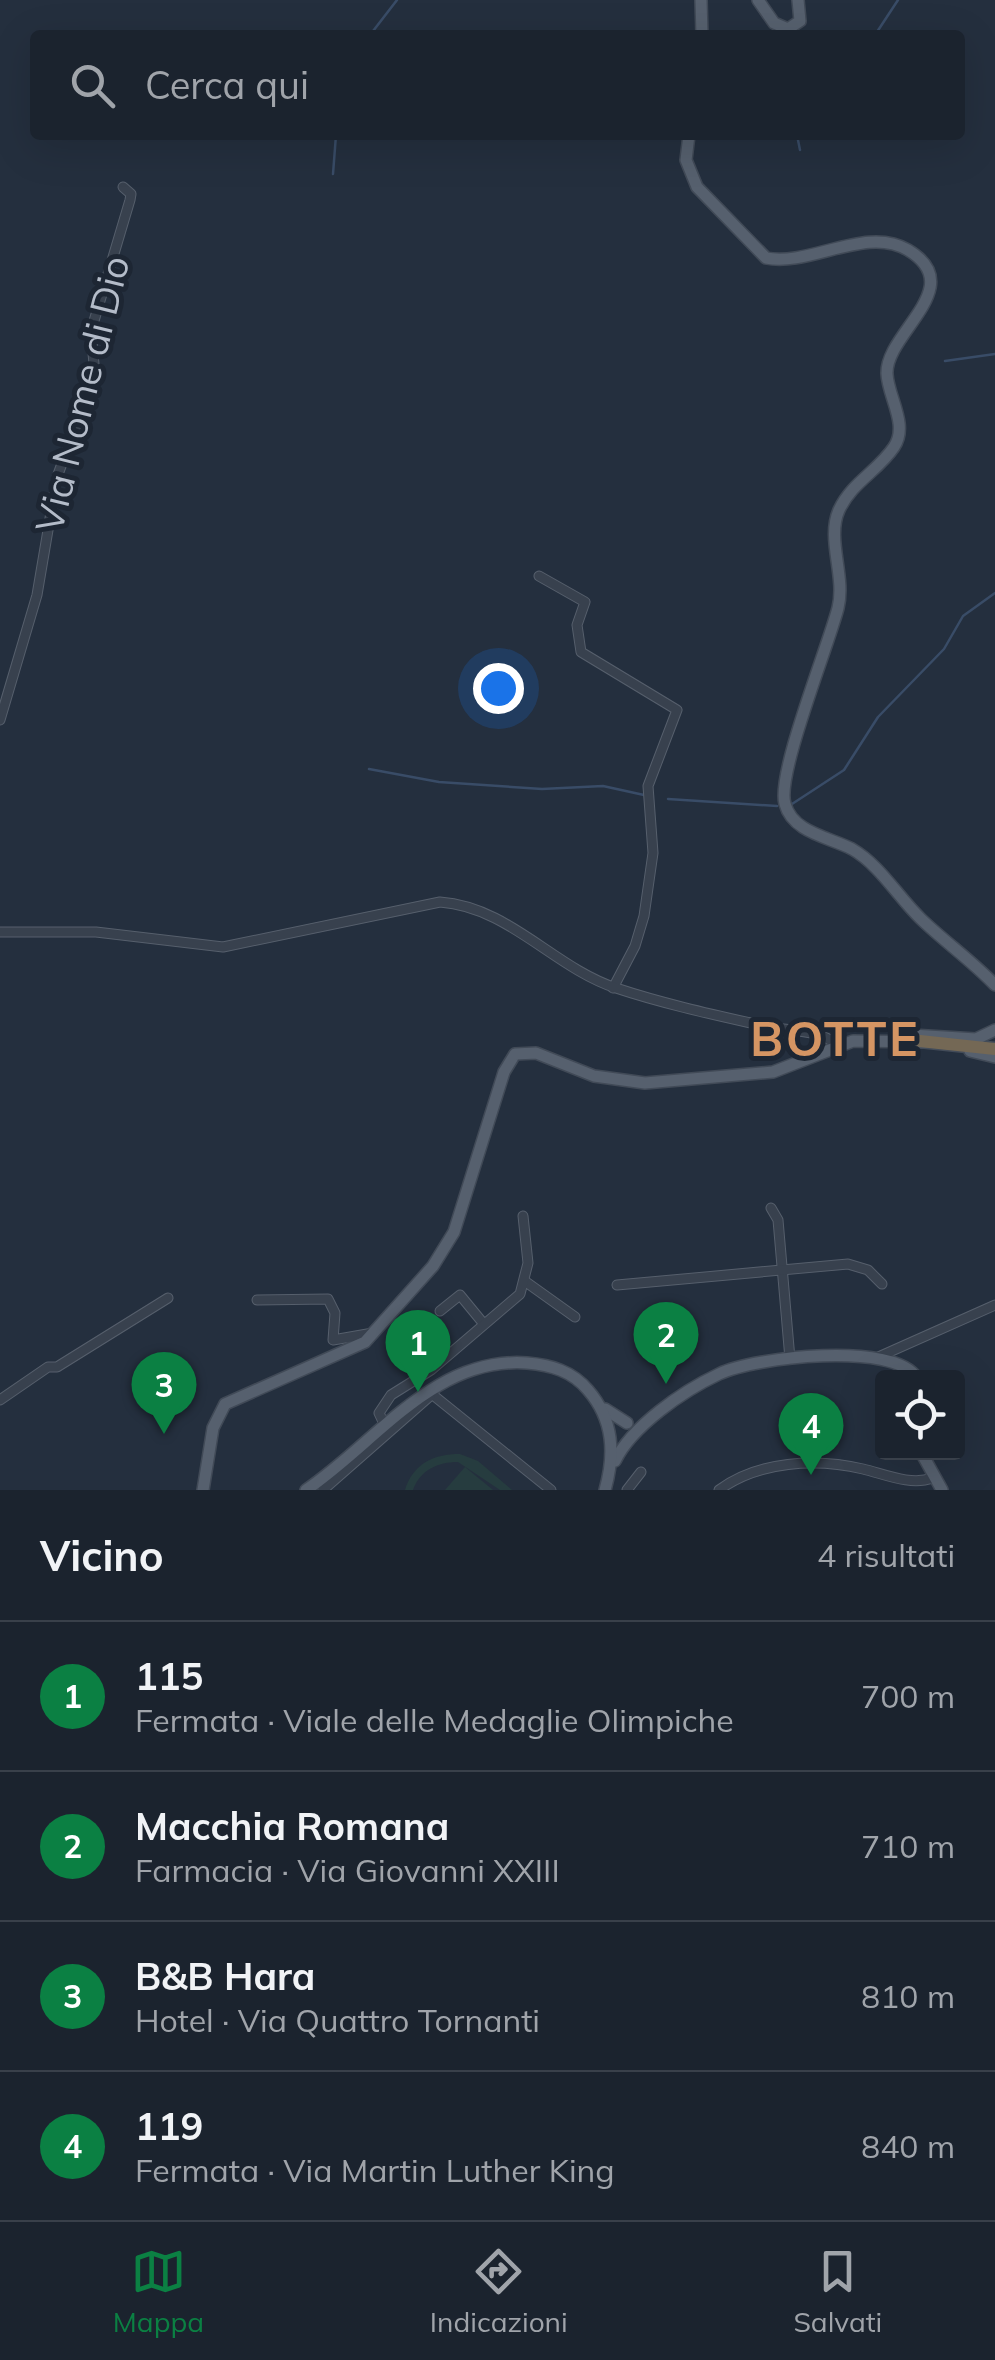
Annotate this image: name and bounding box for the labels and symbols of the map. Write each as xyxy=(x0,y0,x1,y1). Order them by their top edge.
street label: Via Nome di Dio xyxy=(24,251,140,537)
your location xyxy=(473,663,524,714)
district label: BOTTE xyxy=(750,1008,920,1068)
pin: 2 xyxy=(634,1302,698,1384)
pin: 1 xyxy=(386,1310,450,1392)
pin: 3 xyxy=(132,1352,196,1434)
pin: 4 xyxy=(778,1392,844,1475)

